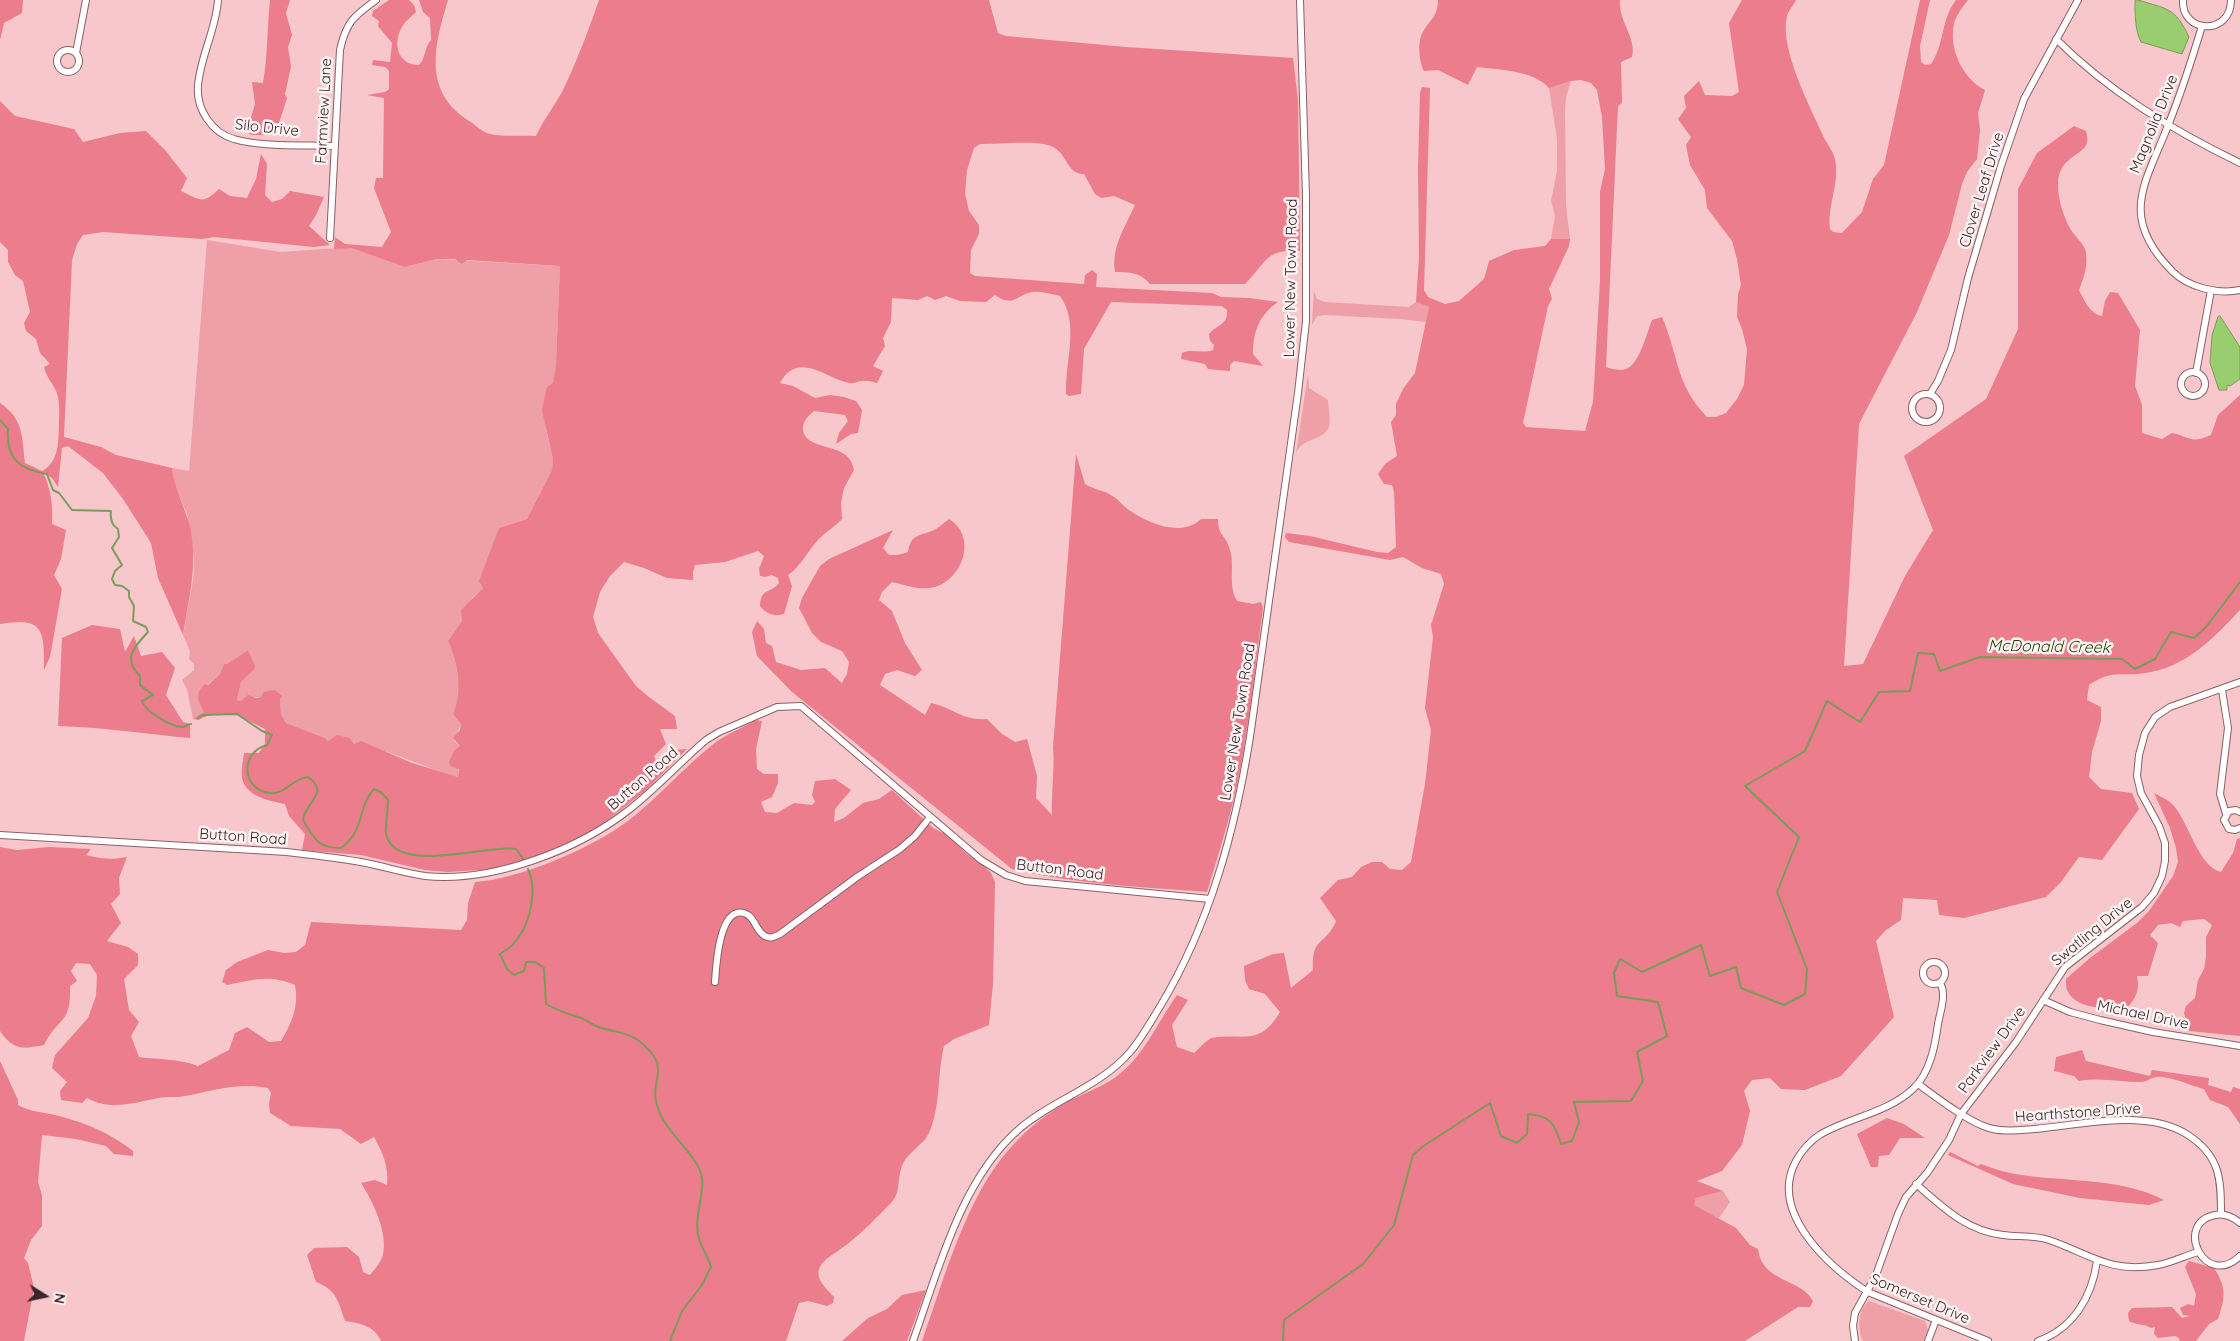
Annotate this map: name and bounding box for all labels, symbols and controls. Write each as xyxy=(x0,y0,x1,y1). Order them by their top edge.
street label: Farmview Lane xyxy=(312,58,336,164)
street label: Magnolia Drive xyxy=(2126,72,2182,176)
street label: Silo Drive xyxy=(234,116,300,140)
street label: Clover Leaf Drive xyxy=(1956,130,2008,250)
street label: Lower New Town Road xyxy=(1281,198,1301,358)
water label: McDonald Creek xyxy=(1988,636,2110,658)
street label: Lower New Town Road xyxy=(1217,642,1259,802)
street label: Button Road xyxy=(604,744,682,814)
street label: Button Road xyxy=(199,825,287,849)
street label: Button Road xyxy=(1016,856,1104,884)
street label: Swatling Drive xyxy=(2048,894,2136,970)
street label: Michael Drive xyxy=(2096,997,2190,1033)
street label: Parkview Drive xyxy=(1954,1003,2030,1097)
street label: Hearthstone Drive xyxy=(2014,1100,2142,1126)
street label: Somerset Drive xyxy=(1868,1270,1972,1328)
north arrow xyxy=(20,1271,70,1321)
text: N xyxy=(50,1292,70,1305)

